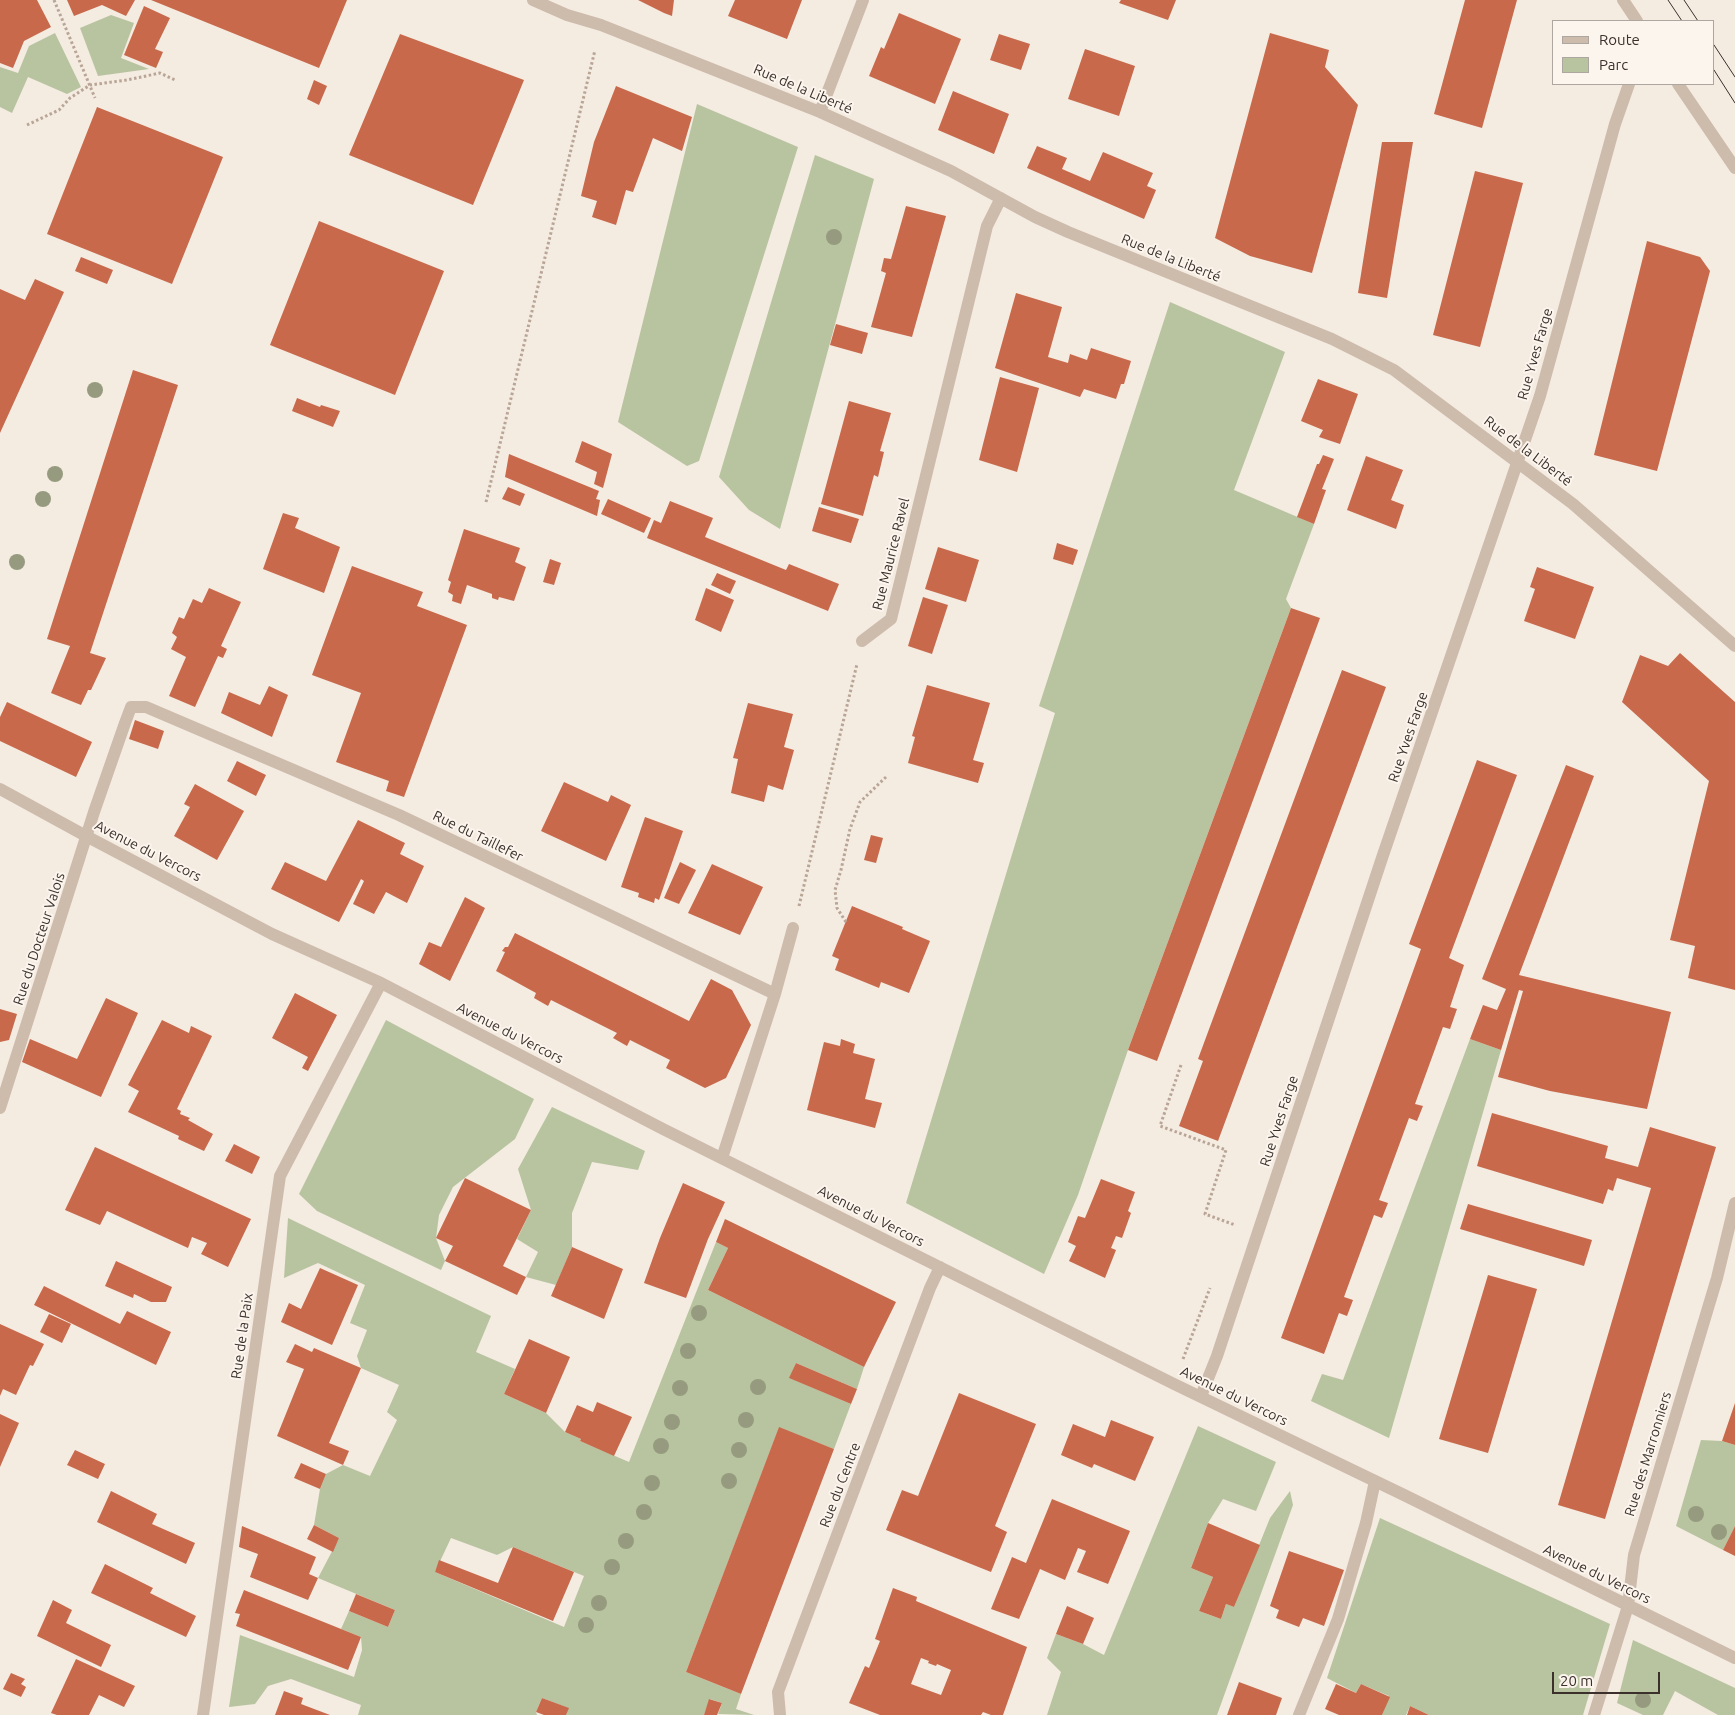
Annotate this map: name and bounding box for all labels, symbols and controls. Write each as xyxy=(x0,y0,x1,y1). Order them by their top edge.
legend xyxy=(1552,20,1715,85)
text: Route xyxy=(1599,31,1640,48)
text: Parc xyxy=(1599,56,1628,73)
street label: Rue de la Liberté xyxy=(751,61,855,117)
street label: Rue de la Liberté xyxy=(1119,230,1223,286)
street label: Rue Yves Farge xyxy=(1514,306,1556,402)
street label: Rue de la Liberté xyxy=(1481,412,1575,490)
street label: Rue Maurice Ravel xyxy=(869,496,913,612)
street label: Rue Yves Farge xyxy=(1385,690,1431,784)
street label: Rue du Taillefer xyxy=(430,807,526,865)
street label: Avenue du Vercors xyxy=(92,817,204,885)
street label: Rue du Docteur Valois xyxy=(10,871,68,1007)
street label: Avenue du Vercors xyxy=(454,999,566,1067)
street label: Rue Yves Farge xyxy=(1256,1073,1302,1169)
street label: Avenue du Vercors xyxy=(815,1182,927,1250)
street label: Rue de la Paix xyxy=(228,1292,256,1380)
street label: Avenue du Vercors xyxy=(1178,1363,1290,1429)
street label: Rue des Marronniers xyxy=(1621,1390,1675,1518)
street label: Rue du Centre xyxy=(816,1440,864,1530)
street label: Avenue du Vercors xyxy=(1541,1541,1653,1607)
scale bar xyxy=(1555,1662,1662,1694)
text: 20 m xyxy=(1560,1672,1593,1689)

